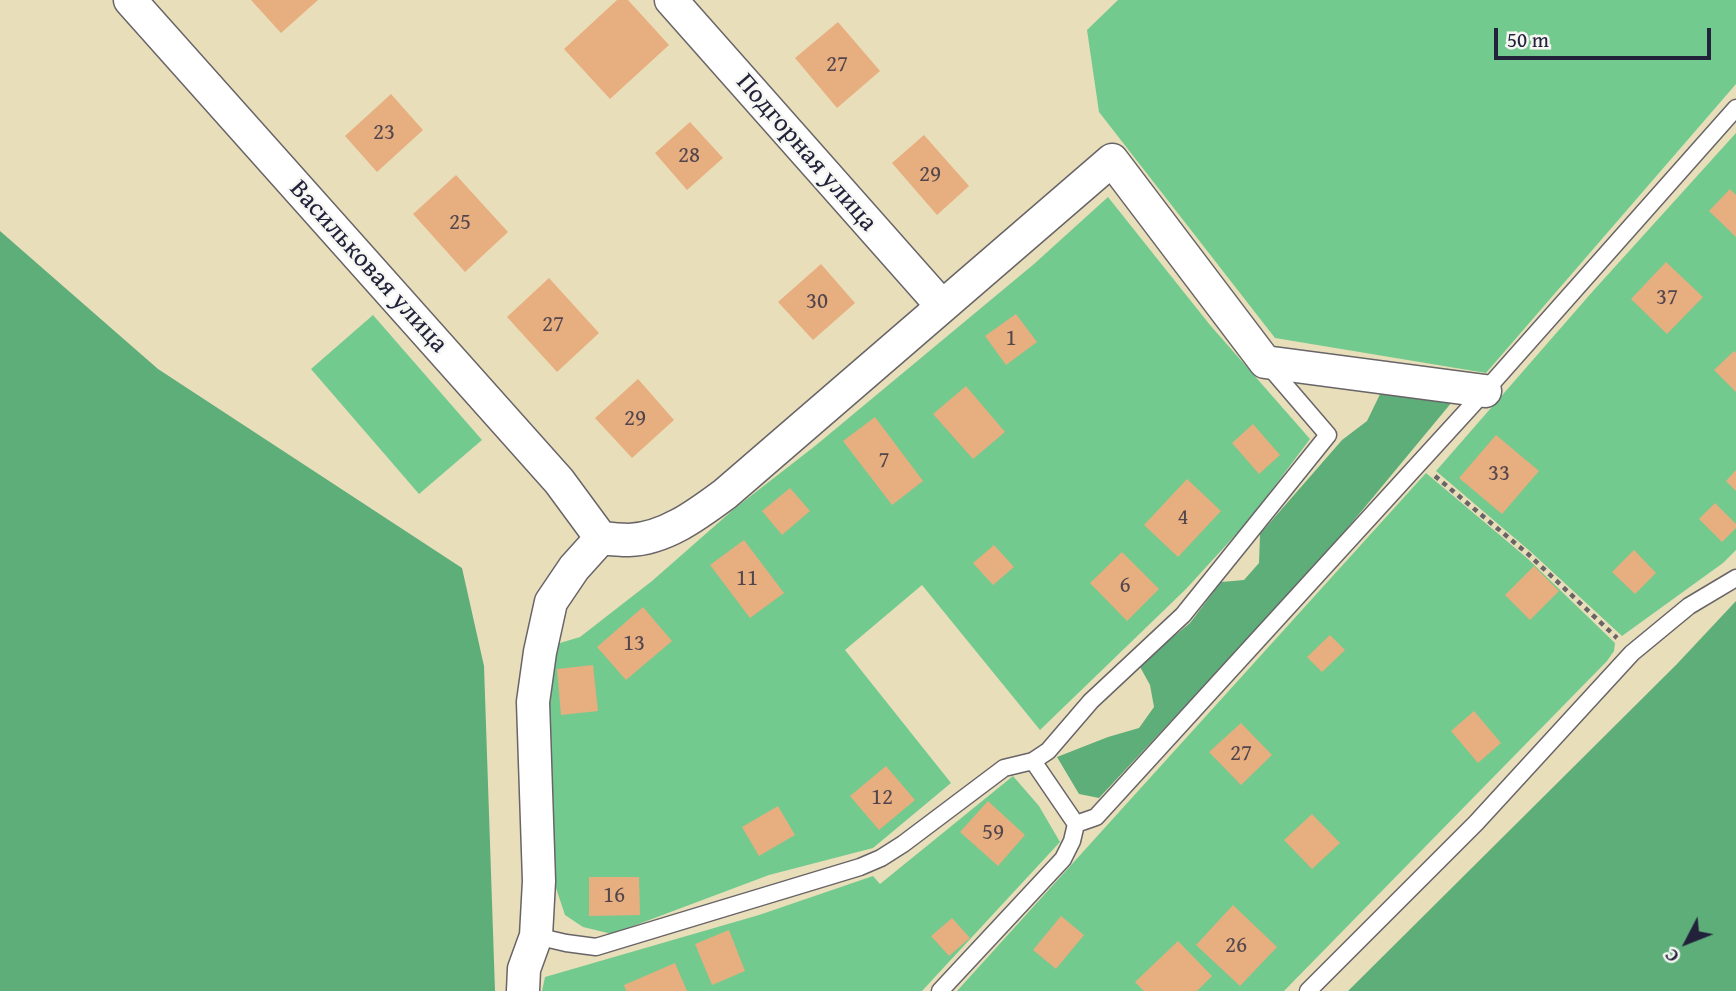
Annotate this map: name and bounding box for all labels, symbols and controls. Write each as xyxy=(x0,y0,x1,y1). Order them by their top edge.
scale bar xyxy=(1498,14,1715,58)
text: 50 m xyxy=(1507,24,1549,55)
house number: 27 xyxy=(826,51,848,79)
street label: Подгорная улица xyxy=(729,68,883,238)
house number: 23 xyxy=(373,119,395,147)
house number: 28 xyxy=(678,142,700,170)
house number: 29 xyxy=(919,161,941,189)
street label: Васильковая улица xyxy=(282,174,454,360)
house number: 25 xyxy=(449,209,471,237)
house number: 37 xyxy=(1656,284,1678,312)
house number: 30 xyxy=(806,288,828,316)
house number: 27 xyxy=(542,311,564,339)
house number: 1 xyxy=(1005,325,1017,353)
house number: 29 xyxy=(624,405,646,433)
house number: 7 xyxy=(878,447,890,475)
house number: 33 xyxy=(1488,460,1510,488)
house number: 4 xyxy=(1177,504,1189,532)
house number: 11 xyxy=(736,565,758,593)
house number: 6 xyxy=(1119,572,1131,600)
house number: 13 xyxy=(623,630,645,658)
house number: 27 xyxy=(1230,740,1252,768)
house number: 12 xyxy=(871,784,893,812)
house number: 59 xyxy=(982,819,1004,847)
house number: 16 xyxy=(603,882,625,910)
north arrow xyxy=(1652,907,1722,977)
house number: 26 xyxy=(1225,932,1247,960)
text: С xyxy=(1657,943,1685,969)

